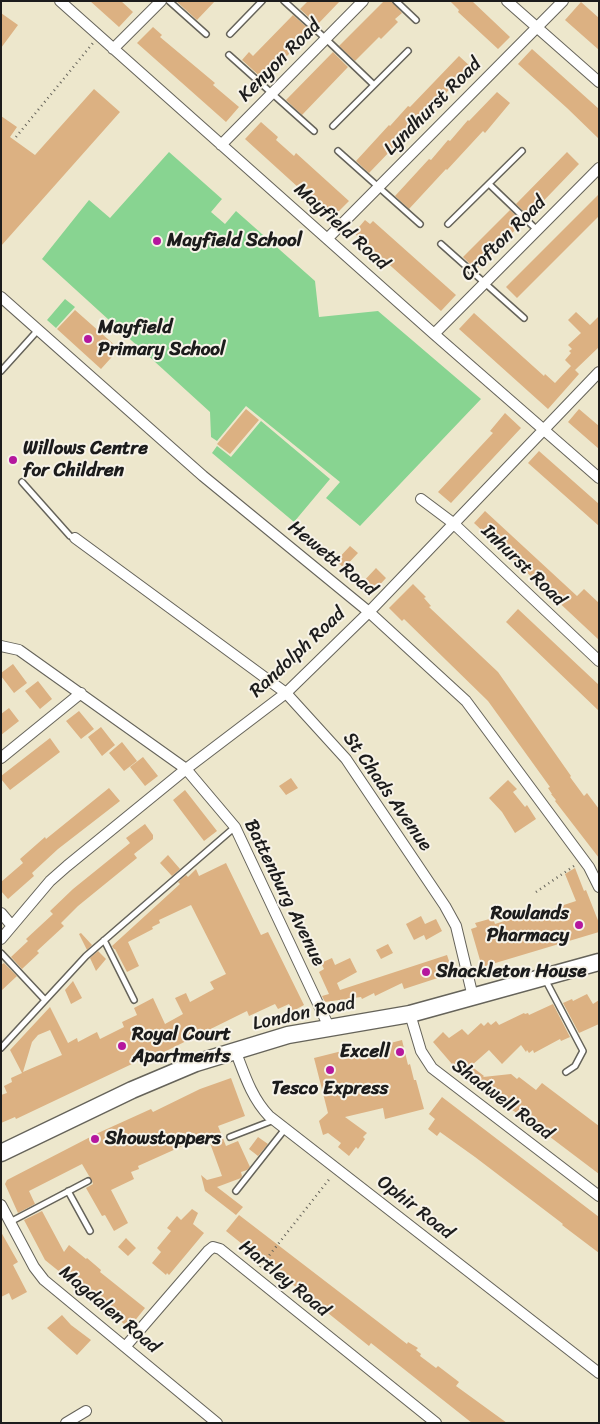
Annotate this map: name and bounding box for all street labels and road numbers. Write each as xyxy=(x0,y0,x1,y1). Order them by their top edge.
street label: Kenyon Road xyxy=(234,15,326,107)
street label: Lyndhurst Road xyxy=(379,53,487,161)
street label: Mayfield Road xyxy=(289,178,393,276)
street label: Crofton Road xyxy=(457,192,551,286)
street label: Hewett Road xyxy=(283,516,381,602)
street label: Inhurst Road xyxy=(476,520,570,612)
street label: Randolph Road xyxy=(246,603,350,703)
street label: St Chads Avenue xyxy=(338,728,436,856)
street label: Battenburg Avenue xyxy=(239,816,329,970)
street label: London Road xyxy=(251,992,357,1036)
street label: Shadwell Road xyxy=(447,1055,557,1145)
street label: Ophir Road xyxy=(372,1171,458,1245)
street label: Hartley Road xyxy=(234,1236,334,1322)
street label: Magdalen Road xyxy=(54,1261,164,1359)

